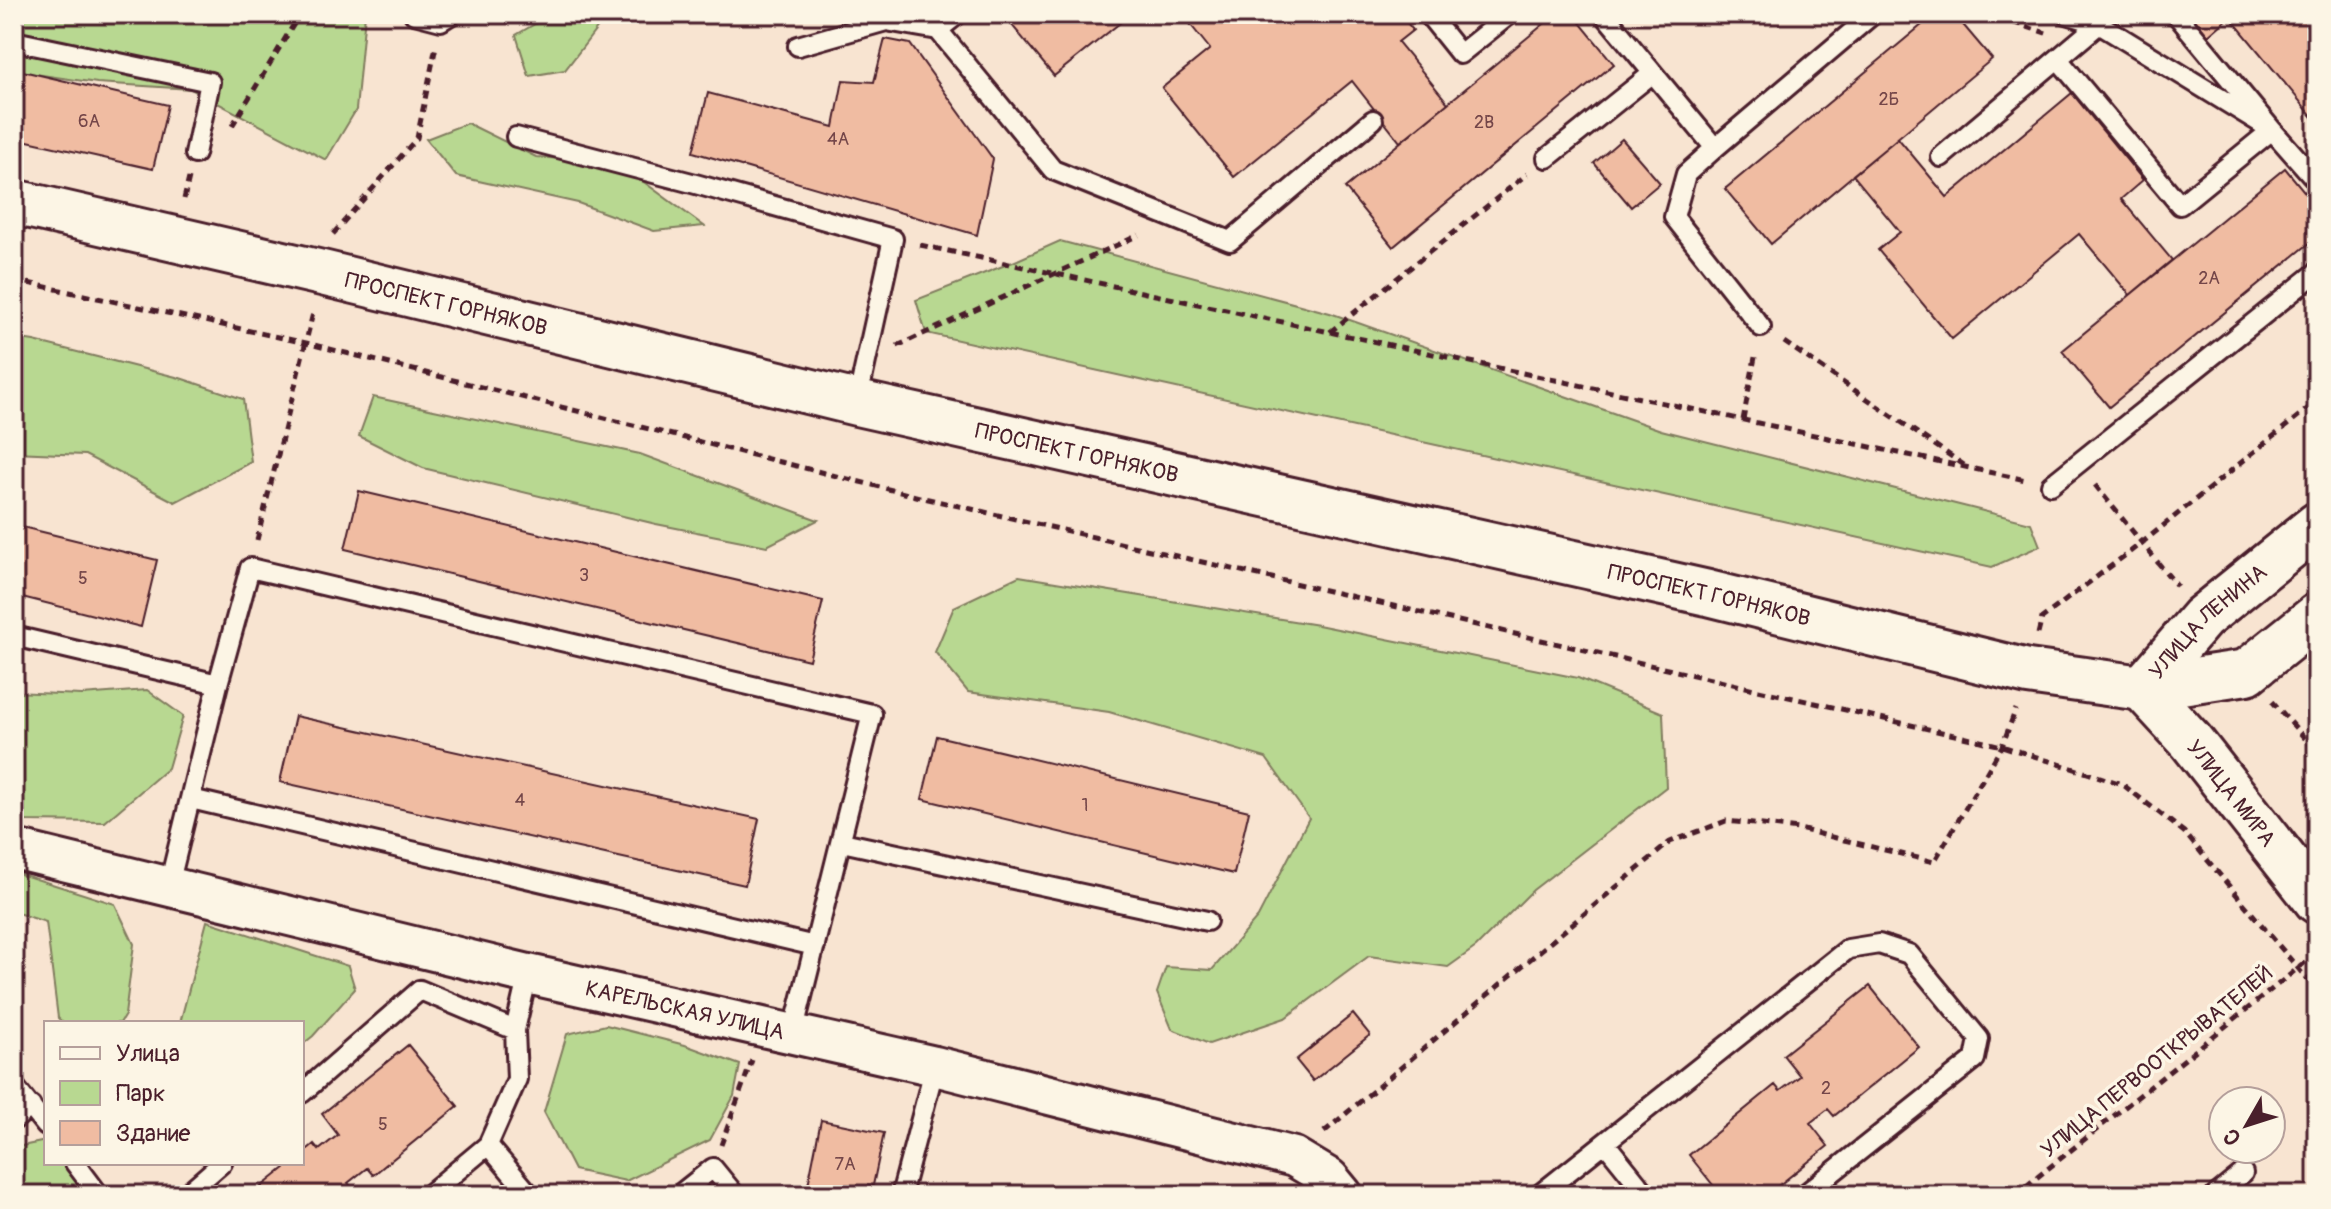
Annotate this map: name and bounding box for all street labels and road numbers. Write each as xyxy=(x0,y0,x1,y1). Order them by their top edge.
street label: ПРОСПЕКТ ГОРНЯКОВ xyxy=(342,266,550,342)
street label: ПРОСПЕКТ ГОРНЯКОВ xyxy=(973,417,1181,489)
street label: ПРОСПЕКТ ГОРНЯКОВ xyxy=(1605,558,1813,633)
street label: УЛИЦА ЛЕНИНА xyxy=(2143,558,2273,685)
street label: УЛИЦА МИРА xyxy=(2180,734,2282,852)
street label: УЛИЦА ПЕРВООТКРЫВАТЕЛЕЙ xyxy=(2035,960,2278,1164)
street label: КАРЕЛЬСКАЯ УЛИЦА xyxy=(583,974,787,1047)

